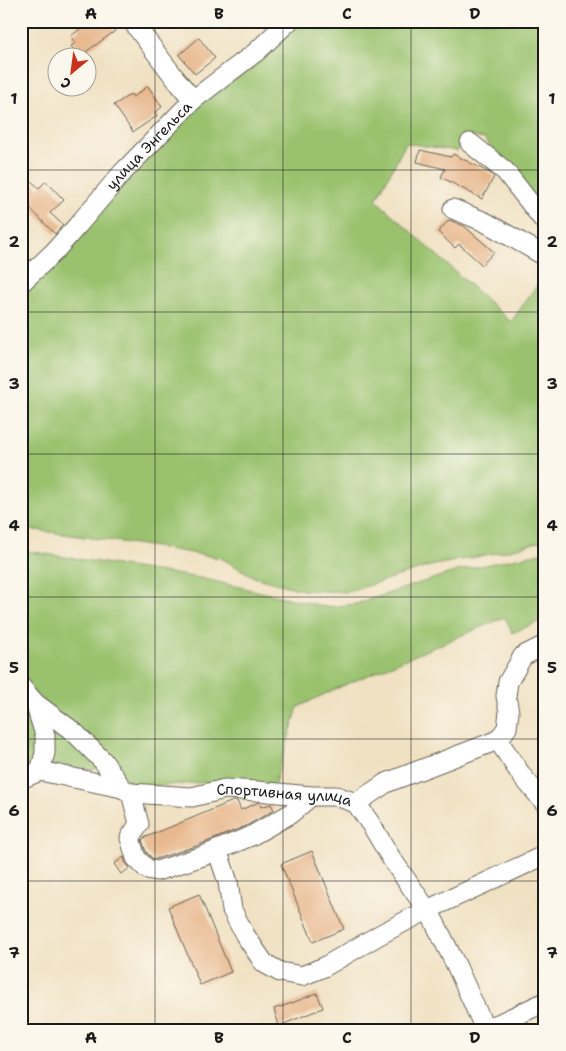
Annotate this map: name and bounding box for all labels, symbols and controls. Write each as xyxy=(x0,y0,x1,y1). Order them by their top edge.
text: A xyxy=(85,3,97,24)
text: B xyxy=(214,3,224,24)
text: C xyxy=(342,3,352,24)
text: D xyxy=(469,3,481,24)
north arrow xyxy=(48,48,98,98)
text: С xyxy=(58,73,74,93)
text: 1 xyxy=(10,88,18,109)
text: 1 xyxy=(548,88,556,109)
street label: улица Энгельса xyxy=(102,97,197,194)
text: 2 xyxy=(8,231,20,252)
text: 2 xyxy=(546,231,558,252)
text: 3 xyxy=(8,373,20,394)
text: 3 xyxy=(546,373,558,394)
text: 4 xyxy=(8,515,20,536)
text: 4 xyxy=(546,515,558,536)
text: 5 xyxy=(9,657,19,678)
text: 5 xyxy=(547,657,557,678)
street label: Спортивная улица xyxy=(214,779,356,811)
text: 6 xyxy=(8,800,20,821)
text: 6 xyxy=(546,800,558,821)
text: 7 xyxy=(8,942,20,963)
text: 7 xyxy=(546,942,558,963)
text: A xyxy=(85,1027,97,1048)
text: B xyxy=(214,1027,224,1048)
text: C xyxy=(342,1027,352,1048)
text: D xyxy=(469,1027,481,1048)

